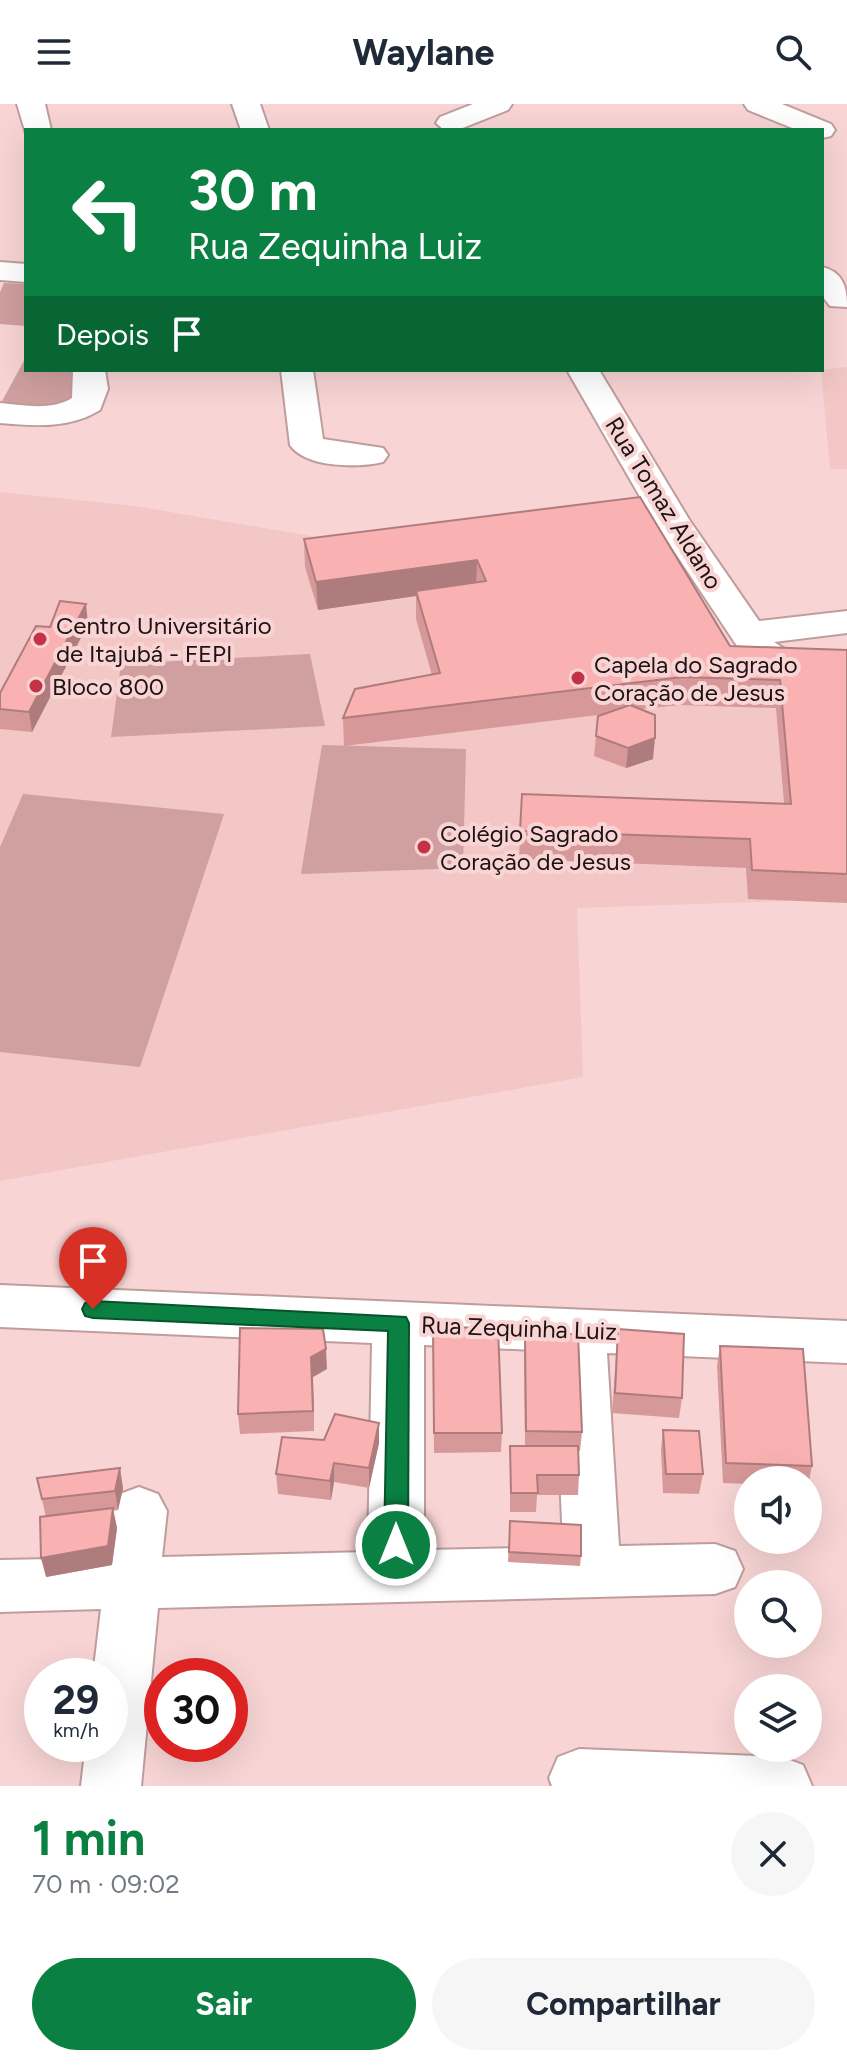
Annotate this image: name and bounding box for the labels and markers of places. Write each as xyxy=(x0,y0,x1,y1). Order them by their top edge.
place label: Centro Universitário de Itajubá - FEPI xyxy=(56,611,272,668)
marker: Centro Universitário de Itajubá - FEPI xyxy=(31,630,49,648)
place label: Capela do Sagrado Coração de Jesus xyxy=(594,650,798,707)
marker: Capela do Sagrado Coração de Jesus xyxy=(569,669,587,687)
place label: Bloco 800 xyxy=(52,672,164,701)
marker: Bloco 800 xyxy=(27,677,45,695)
place label: Colégio Sagrado Coração de Jesus xyxy=(440,819,631,876)
marker: Colégio Sagrado Coração de Jesus xyxy=(415,838,433,856)
pin xyxy=(59,1227,127,1309)

